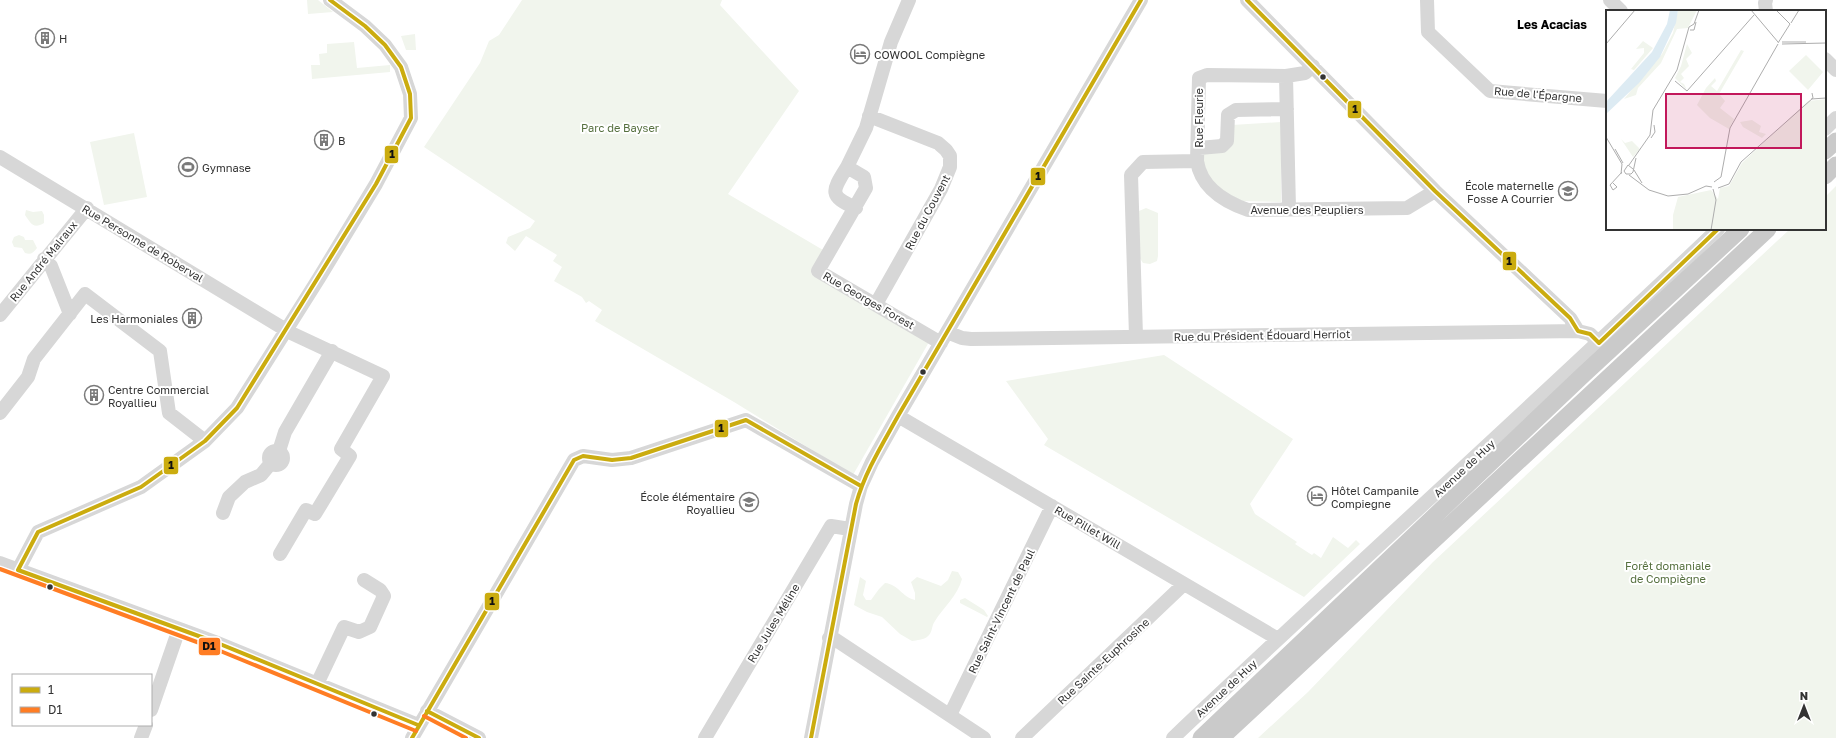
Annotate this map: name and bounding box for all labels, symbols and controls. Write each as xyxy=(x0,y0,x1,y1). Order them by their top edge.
inset map xyxy=(1606,10,1826,230)
district label: Les Acacias xyxy=(1517,17,1587,32)
building icon: H xyxy=(34,27,56,49)
place label: H xyxy=(59,32,67,45)
hotel icon: COWOOL Compiègne xyxy=(849,43,871,65)
place label: COWOOL Compiègne xyxy=(874,48,985,61)
unlabelled marker xyxy=(1318,72,1328,82)
street label: Rue de l'Épargne xyxy=(1493,84,1583,104)
street label: Rue Fleurie xyxy=(1192,88,1205,148)
line badge: 1 xyxy=(1347,100,1362,119)
text: 1 xyxy=(1352,102,1358,115)
park label: Parc de Bayser xyxy=(581,121,660,134)
building icon: B xyxy=(313,129,335,151)
place label: B xyxy=(338,134,345,147)
line badge: 1 xyxy=(384,145,399,164)
text: 1 xyxy=(389,147,395,160)
sports icon: Gymnase xyxy=(177,156,199,178)
place label: Gymnase xyxy=(202,161,251,174)
line badge: 1 xyxy=(1030,167,1046,186)
text: 1 xyxy=(1035,169,1041,182)
street label: Rue du Couvent xyxy=(902,172,952,252)
place label: École maternelle Fosse A Courrier xyxy=(1465,179,1555,205)
school or university icon: École maternelle Fosse A Courrier xyxy=(1557,180,1579,202)
street label: Rue Personne de Roberval xyxy=(80,202,206,285)
street label: Avenue des Peupliers xyxy=(1250,203,1364,216)
street label: Rue André Malraux xyxy=(7,218,79,304)
line badge: 1 xyxy=(1502,251,1517,271)
text: 1 xyxy=(1506,254,1512,267)
street label: Rue Georges Forest xyxy=(821,268,917,332)
building icon: Les Harmoniales xyxy=(181,307,203,329)
place label: Les Harmoniales xyxy=(90,312,178,325)
street label: Rue du Président Édouard Herriot xyxy=(1174,327,1350,343)
unlabelled marker xyxy=(918,367,928,377)
place label: Centre Commercial Royallieu xyxy=(108,383,209,409)
building icon: Centre Commercial Royallieu xyxy=(83,384,105,406)
line badge: 1 xyxy=(714,419,729,438)
text: 1 xyxy=(718,421,724,434)
street label: Avenue de Huy xyxy=(1431,436,1497,500)
line badge: 1 xyxy=(163,456,179,475)
text: 1 xyxy=(168,458,174,471)
place label: Hôtel Campanile Compiegne xyxy=(1331,484,1419,510)
hotel icon: Hôtel Campanile Compiegne xyxy=(1306,485,1328,507)
place label: École élémentaire Royallieu xyxy=(640,490,735,516)
school or university icon: École élémentaire Royallieu xyxy=(738,491,760,513)
street label: Rue Pillet Will xyxy=(1053,503,1124,551)
street label: Rue Saint-Vincent de Paul xyxy=(965,546,1037,675)
park label: Forêt domaniale de Compiègne xyxy=(1625,559,1711,585)
street label: Rue Jules Méline xyxy=(744,581,802,665)
unlabelled marker xyxy=(45,582,55,592)
line badge: 1 xyxy=(484,592,500,611)
text: 1 xyxy=(489,594,495,607)
street label: Rue Sainte-Euphrosine xyxy=(1055,615,1151,707)
line badge: D1 xyxy=(198,637,221,656)
text: D1 xyxy=(202,639,216,652)
street label: Avenue de Huy xyxy=(1193,656,1259,720)
legend xyxy=(12,674,152,726)
text: 1 xyxy=(48,682,54,697)
north arrow xyxy=(1784,686,1824,726)
text: N xyxy=(1800,689,1808,702)
text: D1 xyxy=(48,702,62,717)
unlabelled marker xyxy=(369,709,379,719)

